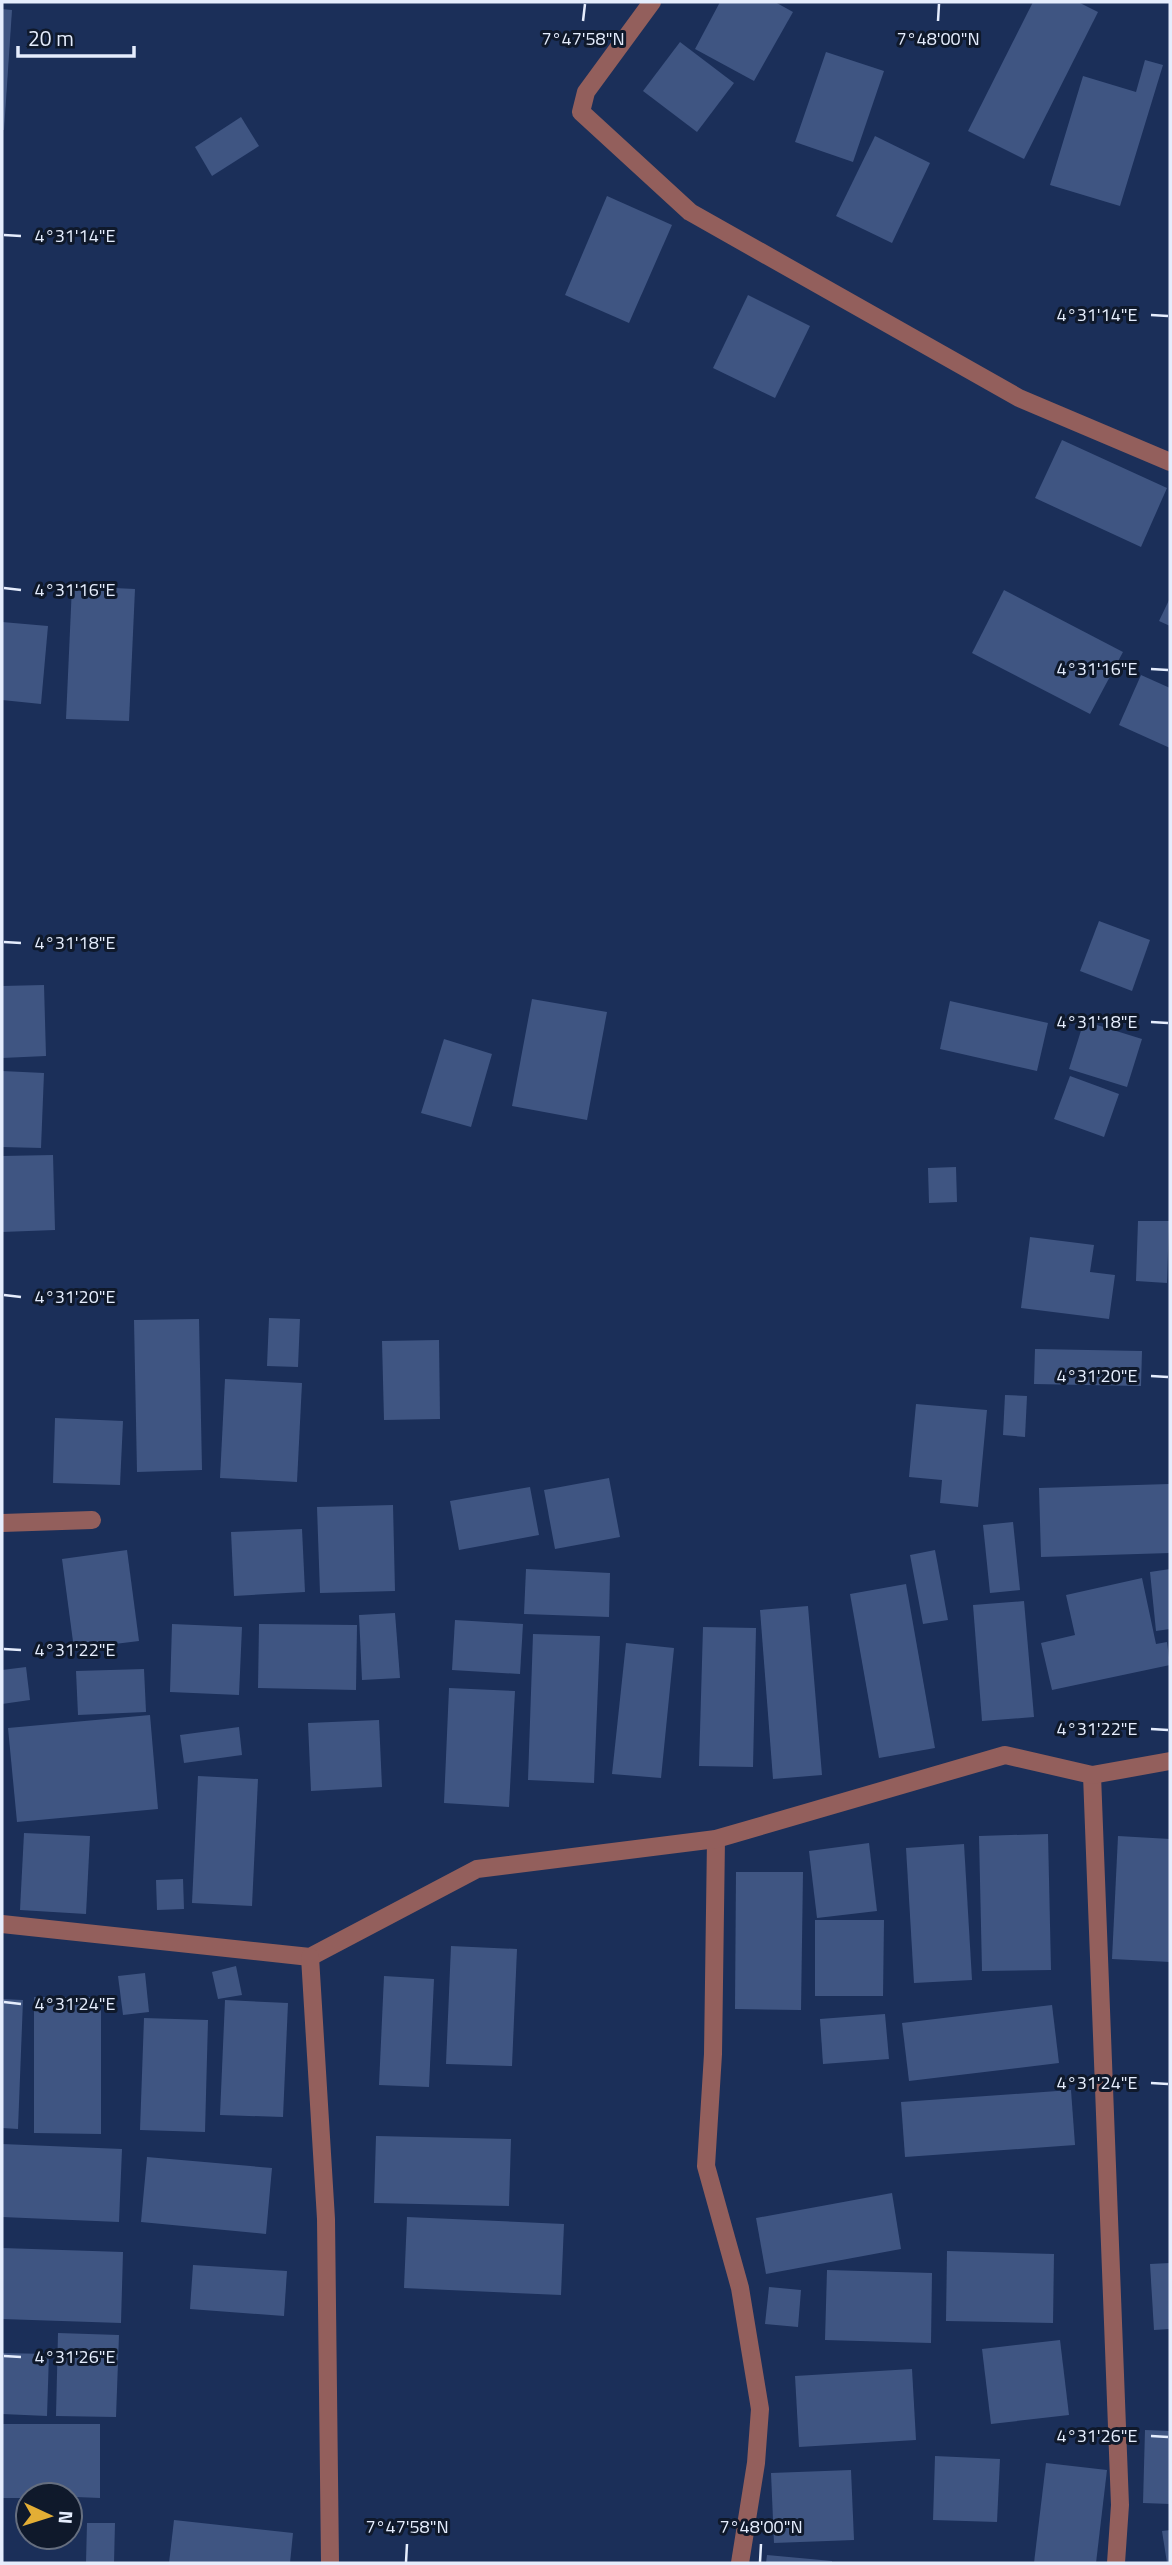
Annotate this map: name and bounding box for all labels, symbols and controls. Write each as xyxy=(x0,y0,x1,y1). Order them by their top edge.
scale bar xyxy=(18,14,133,58)
text: 20 m xyxy=(28,22,74,54)
text: 7°47'58"N xyxy=(541,25,625,52)
text: 7°48'00"N xyxy=(896,25,980,52)
text: 4°31'14"E xyxy=(35,222,115,249)
text: 4°31'14"E xyxy=(1057,301,1137,328)
text: 4°31'16"E xyxy=(35,576,115,603)
text: 4°31'16"E xyxy=(1057,655,1137,682)
text: 4°31'18"E xyxy=(35,929,115,956)
text: 4°31'18"E xyxy=(1057,1008,1137,1035)
text: 4°31'20"E xyxy=(35,1283,115,1310)
text: 4°31'20"E xyxy=(1057,1362,1137,1389)
text: 4°31'22"E xyxy=(35,1636,115,1663)
text: 4°31'22"E xyxy=(1057,1715,1137,1742)
text: 4°31'24"E xyxy=(35,1990,115,2017)
text: 4°31'24"E xyxy=(1057,2069,1137,2096)
text: 4°31'26"E xyxy=(35,2343,115,2370)
text: 4°31'26"E xyxy=(1057,2422,1137,2449)
north arrow xyxy=(14,2481,84,2551)
text: N xyxy=(52,2510,81,2525)
text: 7°47'58"N xyxy=(365,2513,449,2540)
text: 7°48'00"N xyxy=(719,2513,803,2540)

